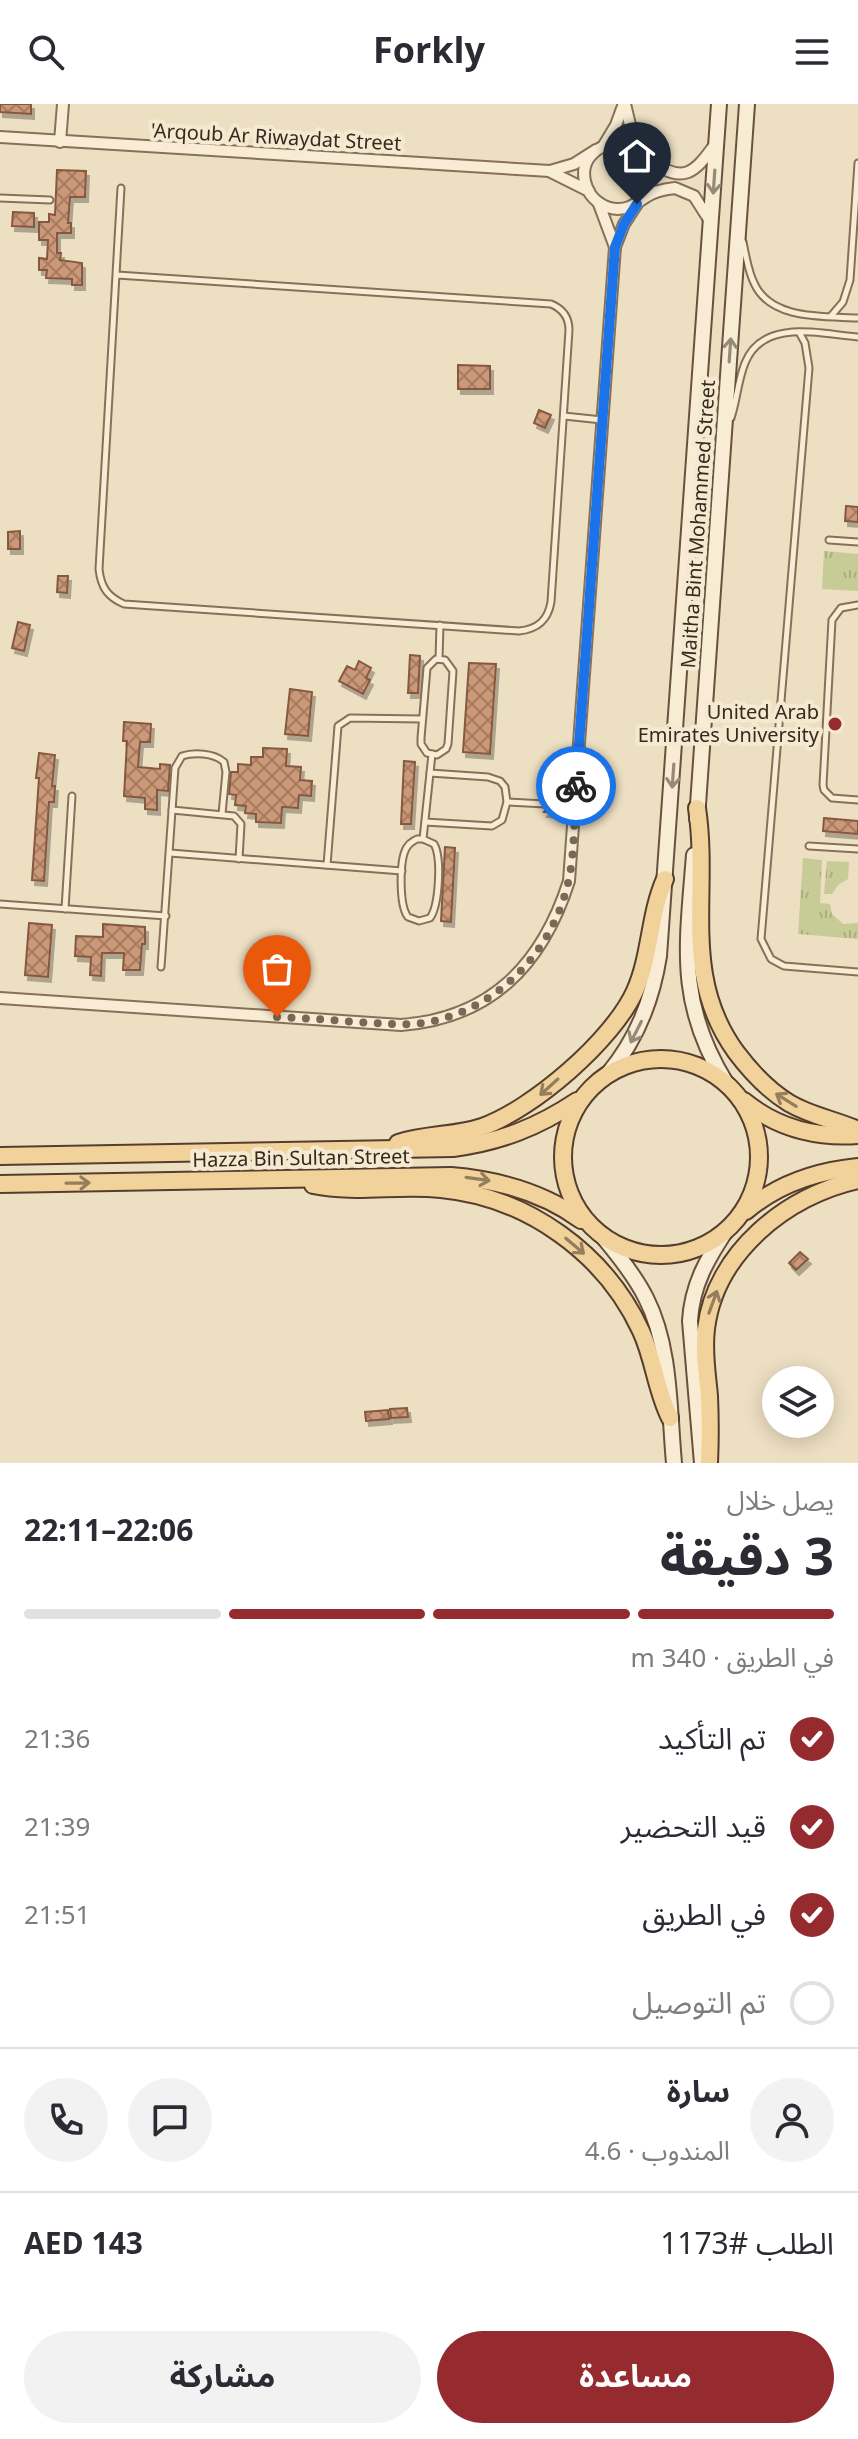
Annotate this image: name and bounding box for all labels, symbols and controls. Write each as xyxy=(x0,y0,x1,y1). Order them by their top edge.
text: Forkly xyxy=(373,14,485,90)
icon: search xyxy=(24,30,68,74)
icon: menu xyxy=(790,30,834,74)
street label: 'Arqoub Ar Riwaydat Street xyxy=(150,110,402,166)
pin xyxy=(603,122,671,204)
icon: home xyxy=(615,134,659,178)
one-way arrow xyxy=(706,168,721,195)
one-way arrow xyxy=(723,337,738,364)
street label: Maitha Bint Mohammed Street xyxy=(668,378,730,670)
place label: United Arab Emirates University xyxy=(638,692,820,757)
marker: United Arab Emirates University xyxy=(826,715,844,733)
courier xyxy=(536,746,616,826)
one-way arrow xyxy=(665,762,680,789)
icon: bike xyxy=(554,764,598,808)
pin xyxy=(243,935,311,1017)
icon: bag xyxy=(255,947,299,991)
one-way arrow xyxy=(628,1019,644,1043)
one-way arrow xyxy=(540,1078,560,1096)
one-way arrow xyxy=(775,1092,798,1108)
street label: Hazza Bin Sultan Street xyxy=(192,1136,410,1182)
one-way arrow xyxy=(465,1172,490,1187)
one-way arrow xyxy=(64,1175,91,1190)
one-way arrow xyxy=(564,1237,584,1255)
one-way arrow xyxy=(707,1290,721,1315)
map controls xyxy=(762,1366,834,1438)
button: layers xyxy=(762,1366,834,1438)
text: يصل خلال xyxy=(727,1474,834,1529)
text: 22:06–22:11 xyxy=(24,1500,193,1563)
text: 3 دقيقة xyxy=(660,1504,834,1613)
text: في الطريق · 340 m xyxy=(631,1631,834,1686)
text: تم التأكيد xyxy=(658,1708,766,1771)
text: 21:36 xyxy=(24,1712,90,1767)
icon: check xyxy=(790,1717,834,1761)
text: قيد التحضير xyxy=(621,1796,766,1859)
text: 21:39 xyxy=(24,1800,90,1855)
icon: check xyxy=(790,1805,834,1849)
text: في الطريق xyxy=(642,1884,766,1947)
text: 21:51 xyxy=(24,1888,90,1943)
icon: check xyxy=(790,1893,834,1937)
text: تم التوصيل xyxy=(632,1972,766,2035)
text: سارة xyxy=(667,2061,730,2124)
button: phone xyxy=(24,2078,108,2162)
button: chat xyxy=(128,2078,212,2162)
button: person xyxy=(750,2078,834,2162)
text: المندوب · 4.6 xyxy=(585,2124,730,2179)
text: AED 143 xyxy=(24,2213,143,2276)
text: الطلب #1173 xyxy=(660,2213,834,2276)
button: مشاركة xyxy=(24,2331,421,2423)
button: مساعدة xyxy=(437,2331,834,2423)

